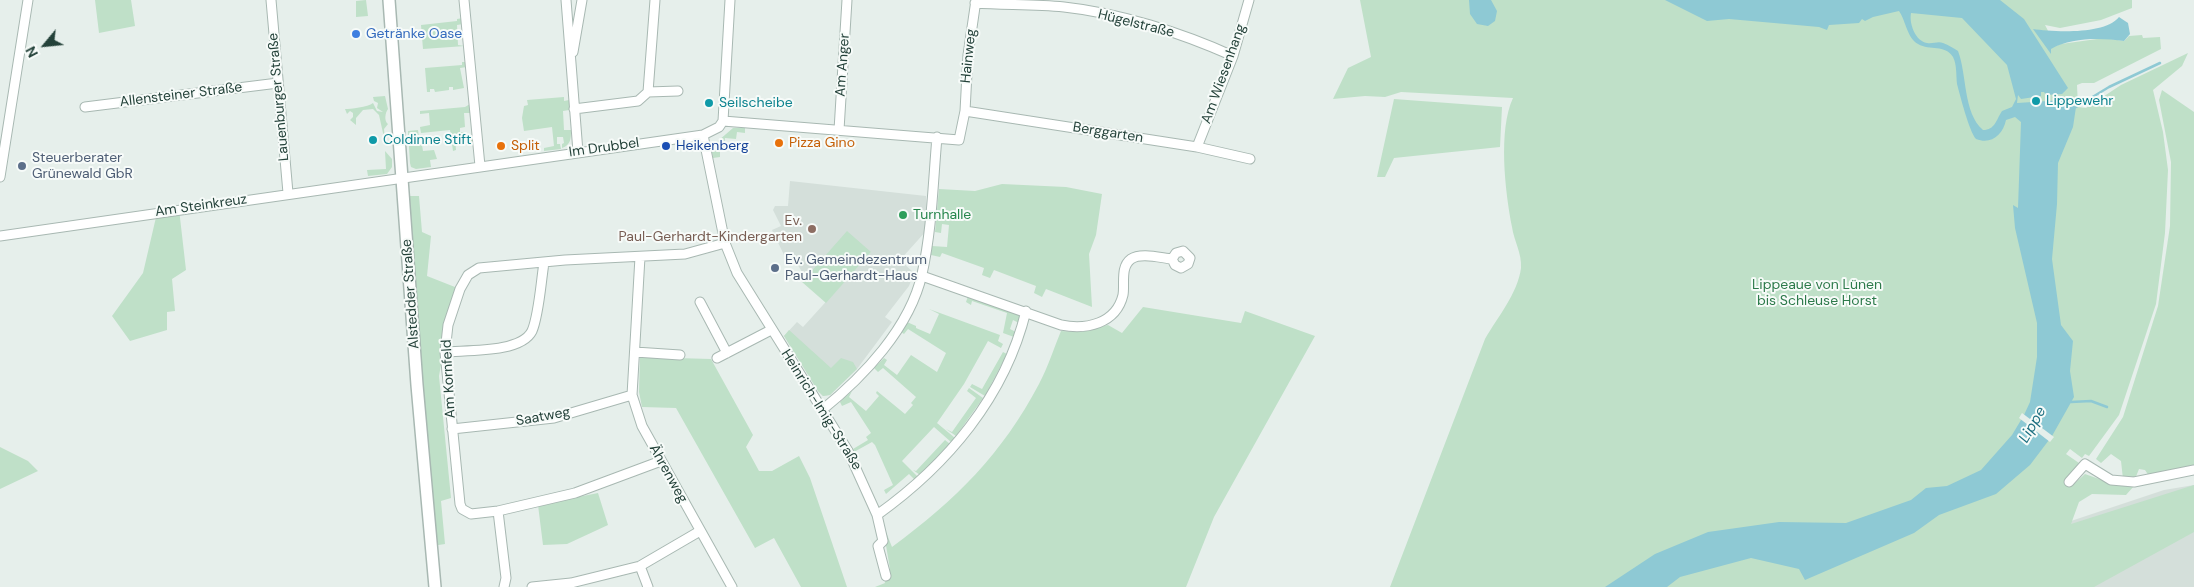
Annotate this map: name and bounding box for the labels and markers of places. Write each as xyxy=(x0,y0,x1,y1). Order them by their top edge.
place label: Getränke Oase xyxy=(366,26,462,42)
marker: Getränke Oase xyxy=(350,28,362,40)
place label: Lippewehr xyxy=(2046,93,2114,109)
place label: Seilscheibe xyxy=(719,95,793,111)
marker: Lippewehr xyxy=(2030,95,2042,107)
marker: Seilscheibe xyxy=(703,97,715,109)
place label: Coldinne Stift xyxy=(383,132,472,148)
marker: Coldinne Stift xyxy=(367,134,379,146)
place label: Pizza Gino xyxy=(789,135,855,151)
marker: Pizza Gino xyxy=(773,137,785,149)
place label: Split xyxy=(511,138,540,154)
place label: Heikenberg xyxy=(676,138,749,154)
marker: Split xyxy=(495,140,507,152)
marker: Heikenberg xyxy=(660,140,672,152)
place label: Steuerberater Grünewald GbR xyxy=(32,150,133,182)
marker: Steuerberater Grünewald GbR xyxy=(16,160,28,172)
place label: Turnhalle xyxy=(913,207,971,223)
marker: Turnhalle xyxy=(897,209,909,221)
place label: Ev. Paul-Gerhardt-Kindergarten xyxy=(619,213,802,246)
marker: Ev. Paul-Gerhardt-Kindergarten xyxy=(806,223,818,235)
place label: Ev. Gemeindezentrum Paul-Gerhardt-Haus xyxy=(785,252,927,284)
marker: Ev. Gemeindezentrum Paul-Gerhardt-Haus xyxy=(769,262,781,274)

